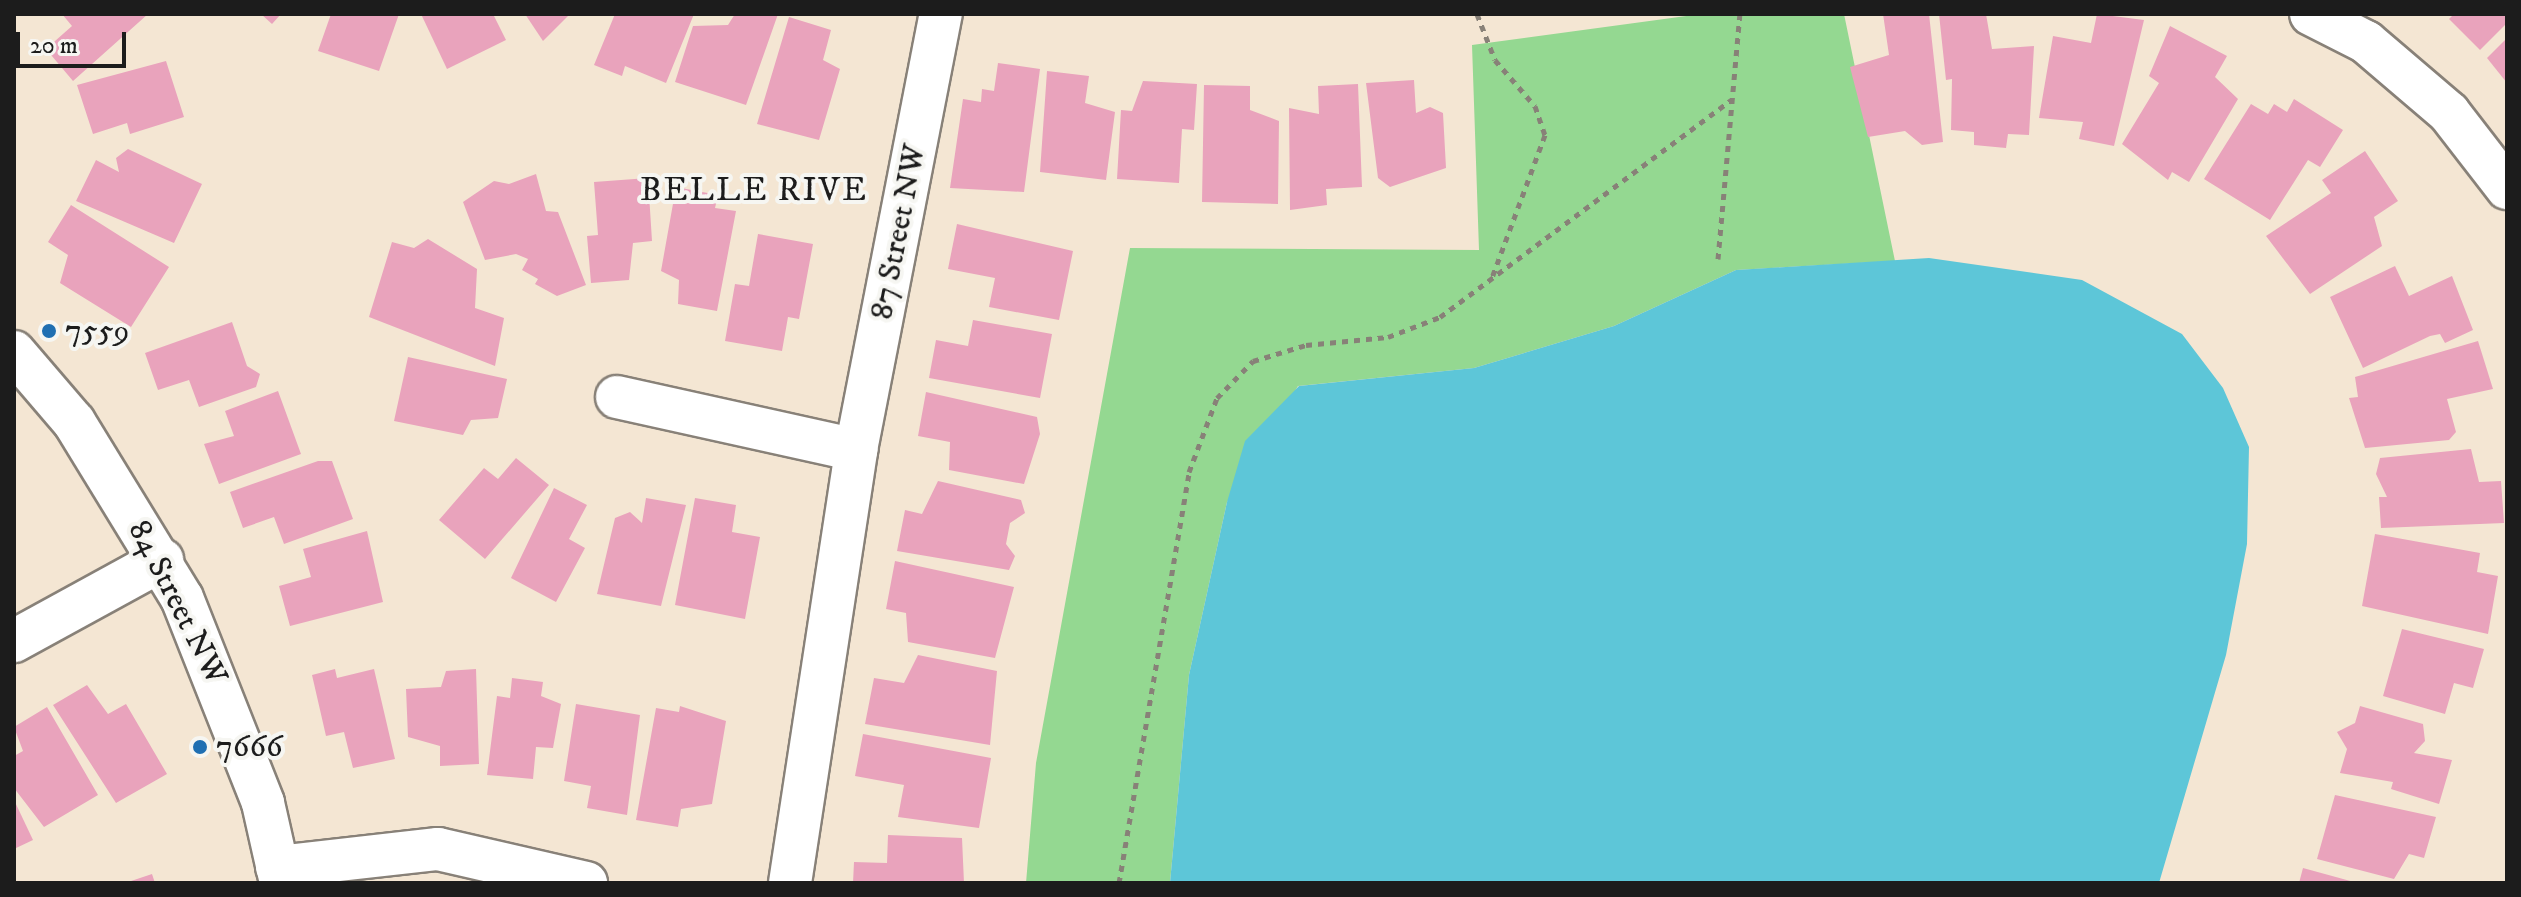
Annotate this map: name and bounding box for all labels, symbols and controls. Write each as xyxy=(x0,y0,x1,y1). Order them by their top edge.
scale bar xyxy=(20,16,130,66)
text: 20 m xyxy=(30,31,78,61)
street label: 87 Street NW xyxy=(863,141,935,323)
district label: BELLE RIVE xyxy=(640,171,868,211)
place label: 7559 xyxy=(65,312,130,350)
marker: 7559 xyxy=(40,322,58,340)
street label: 84 Street NW xyxy=(119,514,235,692)
place label: 7666 xyxy=(216,728,283,766)
marker: 7666 xyxy=(191,738,209,756)

